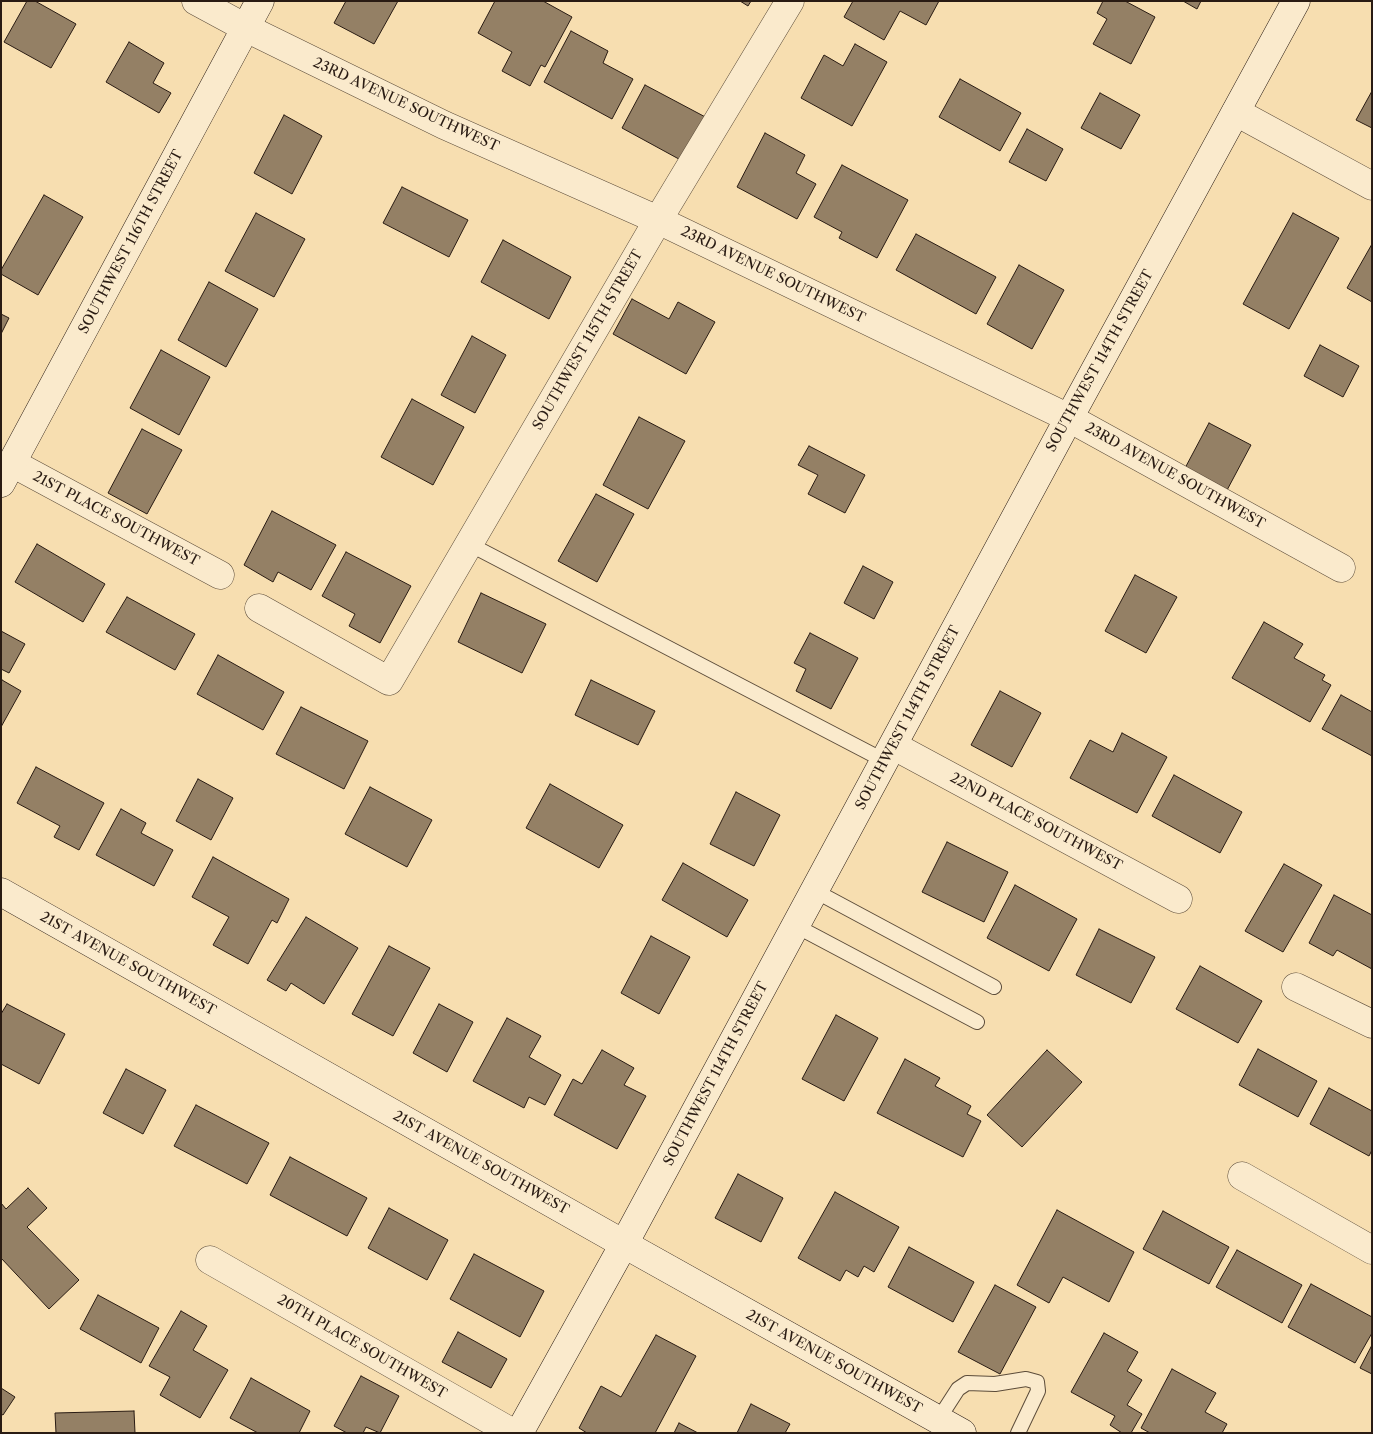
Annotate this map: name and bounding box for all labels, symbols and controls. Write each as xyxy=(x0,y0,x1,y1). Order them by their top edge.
street label: 23RD AVENUE SOUTHWEST xyxy=(311,55,501,155)
street label: SOUTHWEST 116TH STREET xyxy=(75,147,187,337)
street label: 23RD AVENUE SOUTHWEST xyxy=(678,223,868,327)
street label: SOUTHWEST 115TH STREET xyxy=(529,247,647,433)
street label: SOUTHWEST 114TH STREET xyxy=(1043,267,1157,455)
street label: 23RD AVENUE SOUTHWEST xyxy=(1082,419,1268,533)
street label: 21ST PLACE SOUTHWEST xyxy=(30,468,202,570)
street label: SOUTHWEST 114TH STREET xyxy=(852,623,964,813)
street label: 22ND PLACE SOUTHWEST xyxy=(947,769,1125,875)
street label: 21ST AVENUE SOUTHWEST xyxy=(37,909,219,1019)
street label: SOUTHWEST 114TH STREET xyxy=(660,979,772,1169)
street label: 21ST AVENUE SOUTHWEST xyxy=(390,1108,572,1218)
street label: 20TH PLACE SOUTHWEST xyxy=(274,1292,450,1402)
street label: 21ST AVENUE SOUTHWEST xyxy=(743,1307,925,1417)

